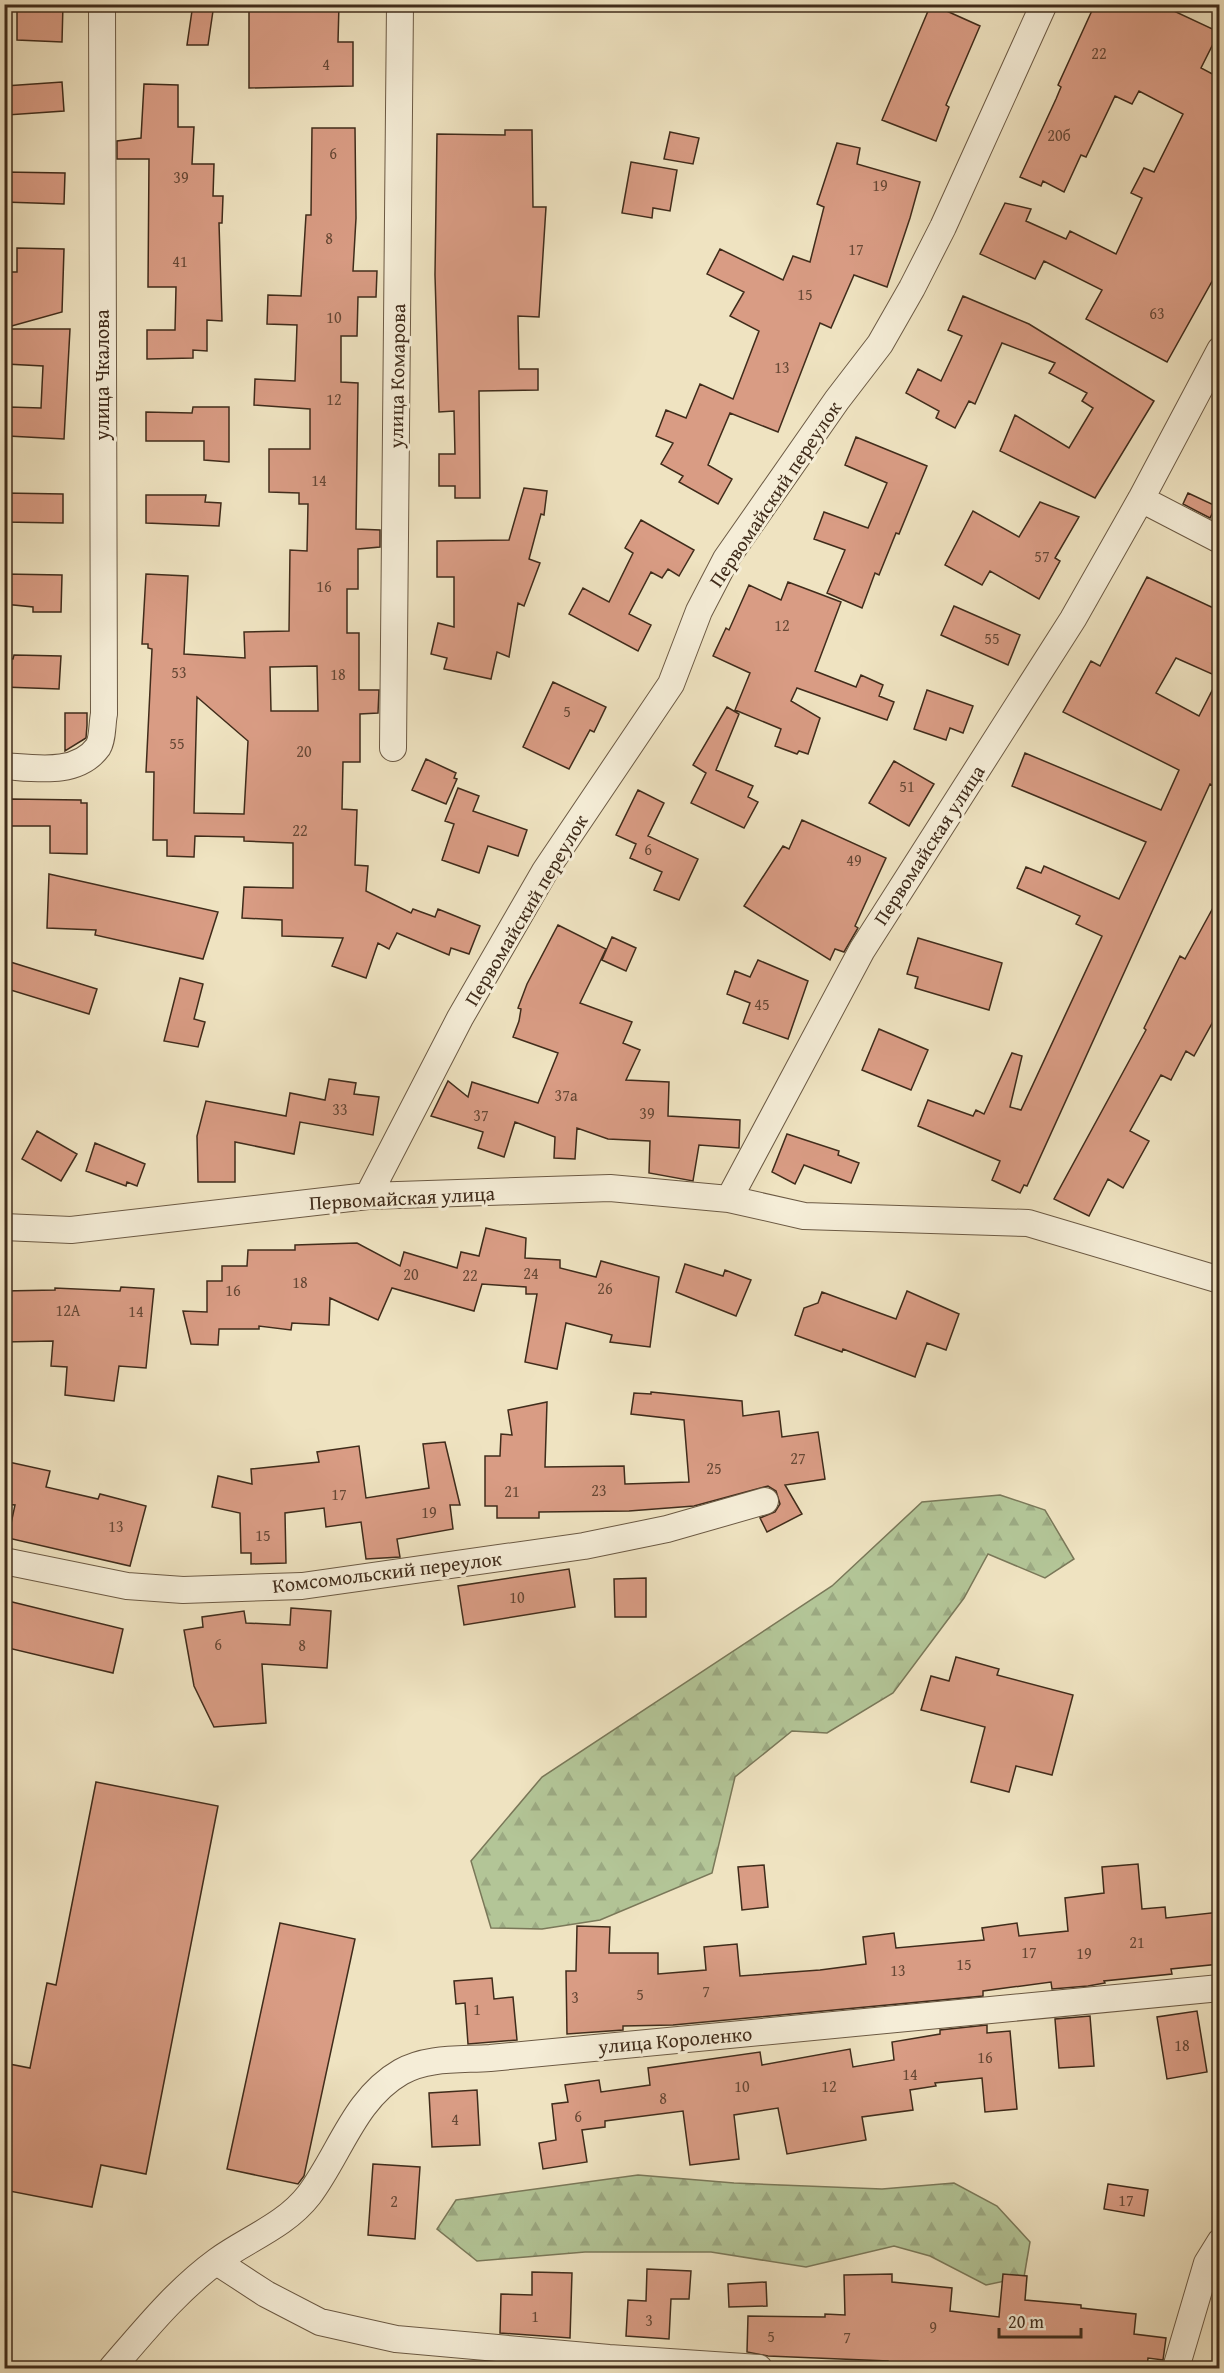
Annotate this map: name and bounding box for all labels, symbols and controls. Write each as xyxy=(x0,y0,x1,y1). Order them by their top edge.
house number: 22 xyxy=(1091,41,1107,65)
house number: 4 xyxy=(322,52,330,76)
house number: 20б xyxy=(1047,123,1071,147)
house number: 6 xyxy=(329,141,337,165)
house number: 39 xyxy=(173,165,189,189)
house number: 19 xyxy=(872,173,888,197)
house number: 8 xyxy=(325,226,333,250)
house number: 17 xyxy=(848,237,864,261)
house number: 41 xyxy=(172,249,188,273)
house number: 15 xyxy=(797,282,813,306)
house number: 63 xyxy=(1149,301,1165,325)
street label: улица Комарова xyxy=(381,303,412,450)
house number: 10 xyxy=(326,305,342,329)
street label: улица Чкалова xyxy=(87,309,116,442)
house number: 13 xyxy=(774,355,790,379)
house number: 12 xyxy=(326,387,342,411)
street label: Первомайский переулок xyxy=(701,394,848,593)
house number: 14 xyxy=(311,468,327,492)
house number: 57 xyxy=(1034,544,1050,568)
house number: 16 xyxy=(316,574,332,598)
house number: 12 xyxy=(774,613,790,637)
house number: 55 xyxy=(984,626,1000,650)
house number: 53 xyxy=(171,660,187,684)
house number: 18 xyxy=(330,662,346,686)
house number: 5 xyxy=(563,699,571,723)
house number: 55 xyxy=(169,731,185,755)
house number: 20 xyxy=(296,739,312,763)
street label: Первомайская улица xyxy=(866,758,992,931)
house number: 51 xyxy=(899,774,915,798)
street label: Первомайский переулок xyxy=(457,808,595,1011)
house number: 22 xyxy=(292,818,308,842)
house number: 6 xyxy=(644,837,652,861)
house number: 49 xyxy=(846,848,862,872)
house number: 45 xyxy=(754,992,770,1016)
house number: 37а xyxy=(554,1083,578,1107)
house number: 33 xyxy=(332,1097,348,1121)
house number: 39 xyxy=(639,1101,655,1125)
house number: 37 xyxy=(473,1103,489,1127)
street label: Первомайская улица xyxy=(308,1178,496,1217)
house number: 24 xyxy=(523,1261,539,1285)
house number: 20 xyxy=(403,1262,419,1286)
house number: 22 xyxy=(462,1263,478,1287)
house number: 18 xyxy=(292,1270,308,1294)
house number: 26 xyxy=(597,1276,613,1300)
house number: 16 xyxy=(225,1278,241,1302)
house number: 12A xyxy=(55,1298,81,1322)
house number: 14 xyxy=(128,1299,144,1323)
house number: 27 xyxy=(790,1446,806,1470)
house number: 25 xyxy=(706,1456,722,1480)
house number: 23 xyxy=(591,1478,607,1502)
house number: 21 xyxy=(504,1479,520,1503)
house number: 17 xyxy=(331,1482,347,1506)
house number: 19 xyxy=(421,1500,437,1524)
house number: 13 xyxy=(108,1514,124,1538)
house number: 15 xyxy=(255,1523,271,1547)
street label: Комсомольский переулок xyxy=(271,1543,504,1600)
house number: 10 xyxy=(509,1585,525,1609)
house number: 6 xyxy=(214,1632,222,1656)
house number: 8 xyxy=(298,1633,306,1657)
house number: 21 xyxy=(1129,1930,1145,1954)
house number: 17 xyxy=(1021,1940,1037,1964)
house number: 19 xyxy=(1076,1941,1092,1965)
house number: 15 xyxy=(956,1952,972,1976)
house number: 13 xyxy=(890,1958,906,1982)
house number: 7 xyxy=(702,1979,710,2003)
house number: 5 xyxy=(636,1982,644,2006)
house number: 3 xyxy=(571,1985,579,2009)
house number: 1 xyxy=(473,1997,481,2021)
street label: улица Короленко xyxy=(596,2018,753,2061)
house number: 18 xyxy=(1174,2033,1190,2057)
house number: 16 xyxy=(977,2045,993,2069)
house number: 14 xyxy=(902,2062,918,2086)
house number: 10 xyxy=(734,2074,750,2098)
house number: 12 xyxy=(821,2074,837,2098)
house number: 8 xyxy=(659,2086,667,2110)
house number: 6 xyxy=(574,2104,582,2128)
house number: 4 xyxy=(451,2107,459,2131)
house number: 17 xyxy=(1118,2188,1134,2212)
house number: 2 xyxy=(390,2189,398,2213)
scale bar xyxy=(999,2301,1082,2339)
house number: 1 xyxy=(531,2304,539,2328)
house number: 3 xyxy=(645,2308,653,2332)
text: 20 m xyxy=(1008,2308,1044,2335)
house number: 9 xyxy=(929,2315,937,2339)
house number: 5 xyxy=(767,2324,775,2348)
house number: 7 xyxy=(843,2325,851,2349)

